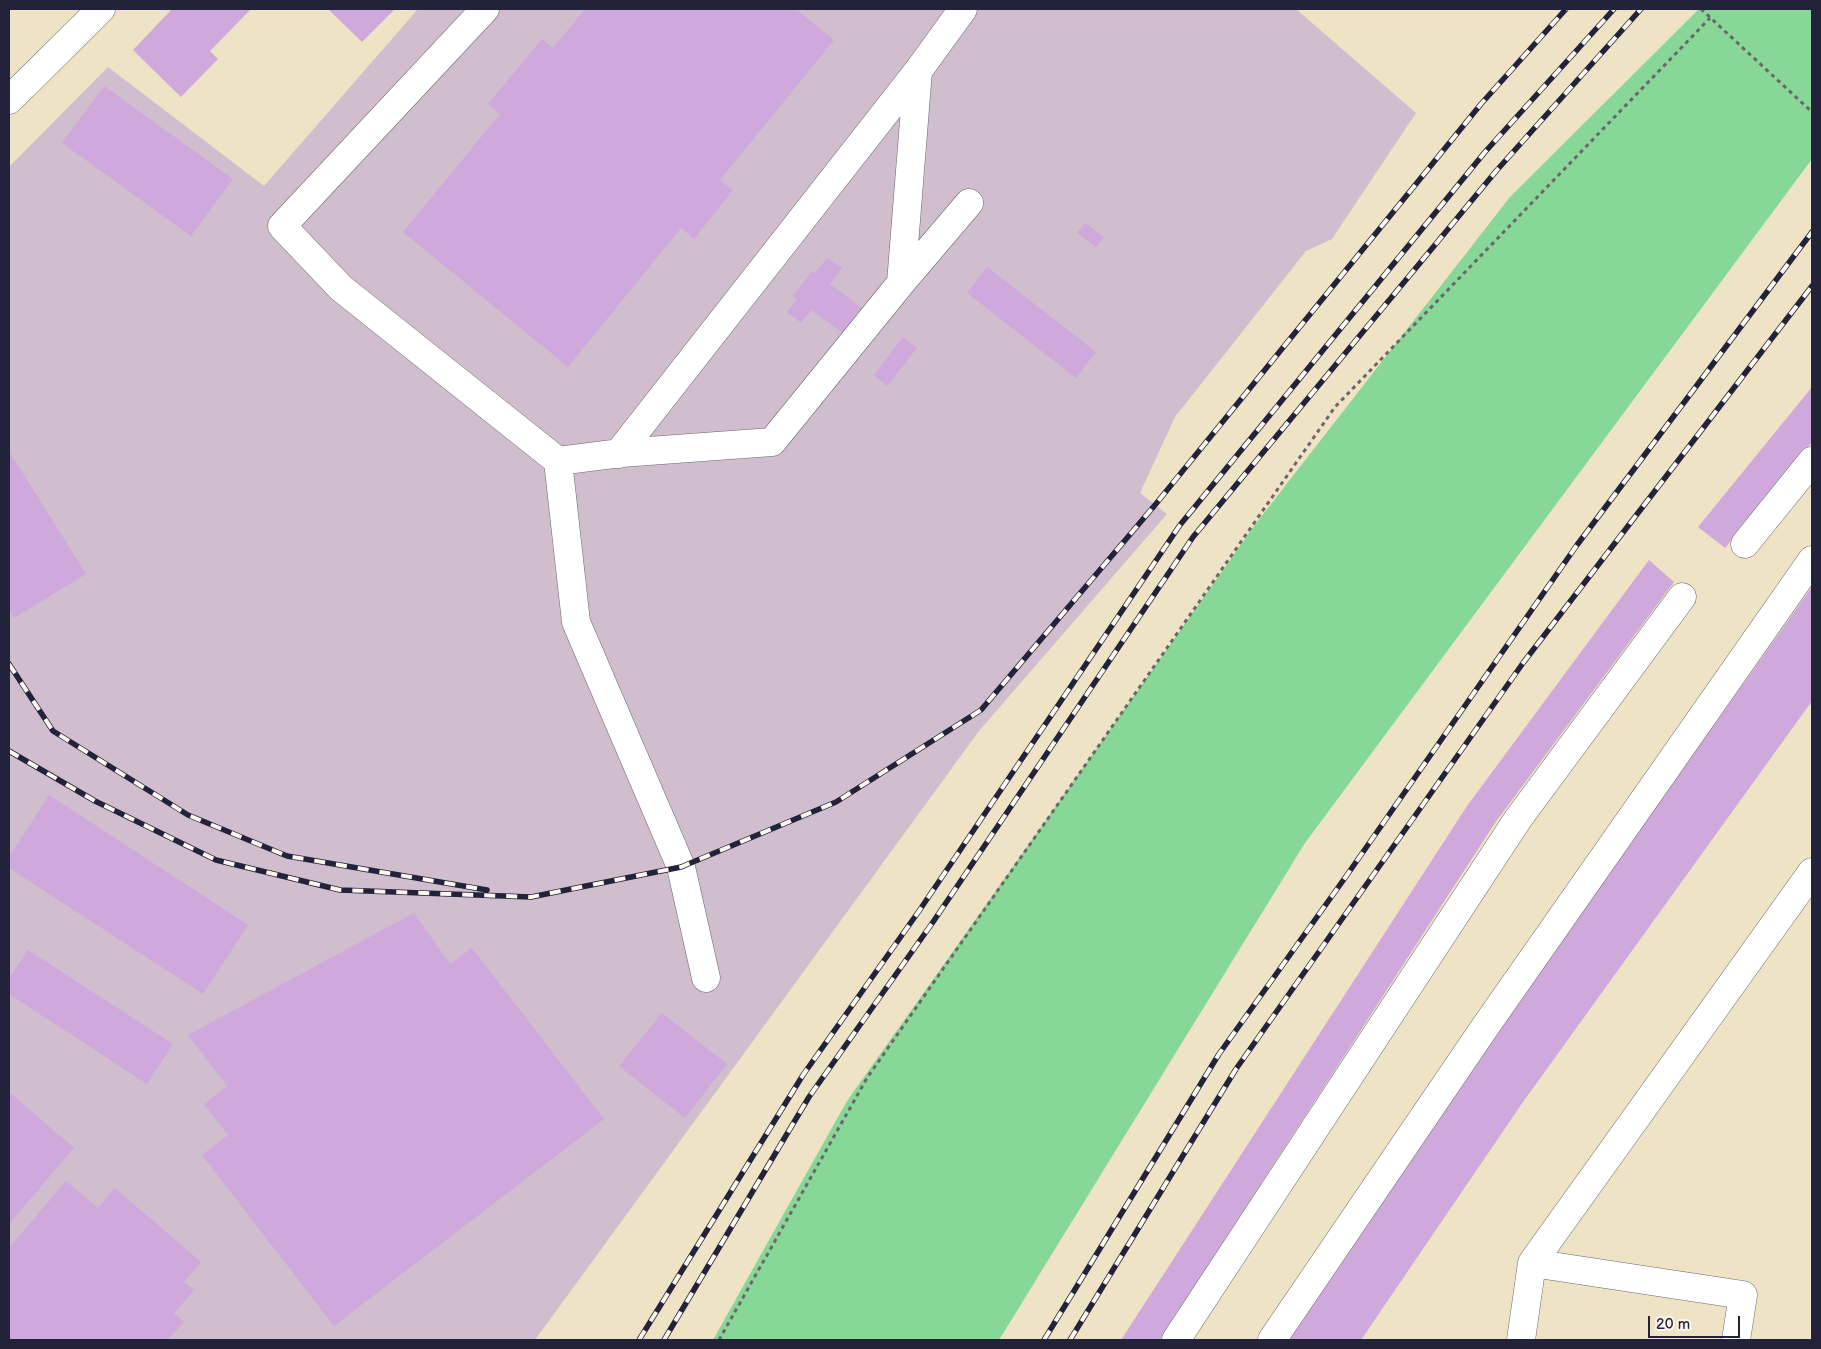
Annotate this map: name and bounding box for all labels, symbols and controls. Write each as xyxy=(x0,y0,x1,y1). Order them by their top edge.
scale bar xyxy=(1651,1306,1744,1338)
text: 20 m xyxy=(1656,1315,1690,1334)

